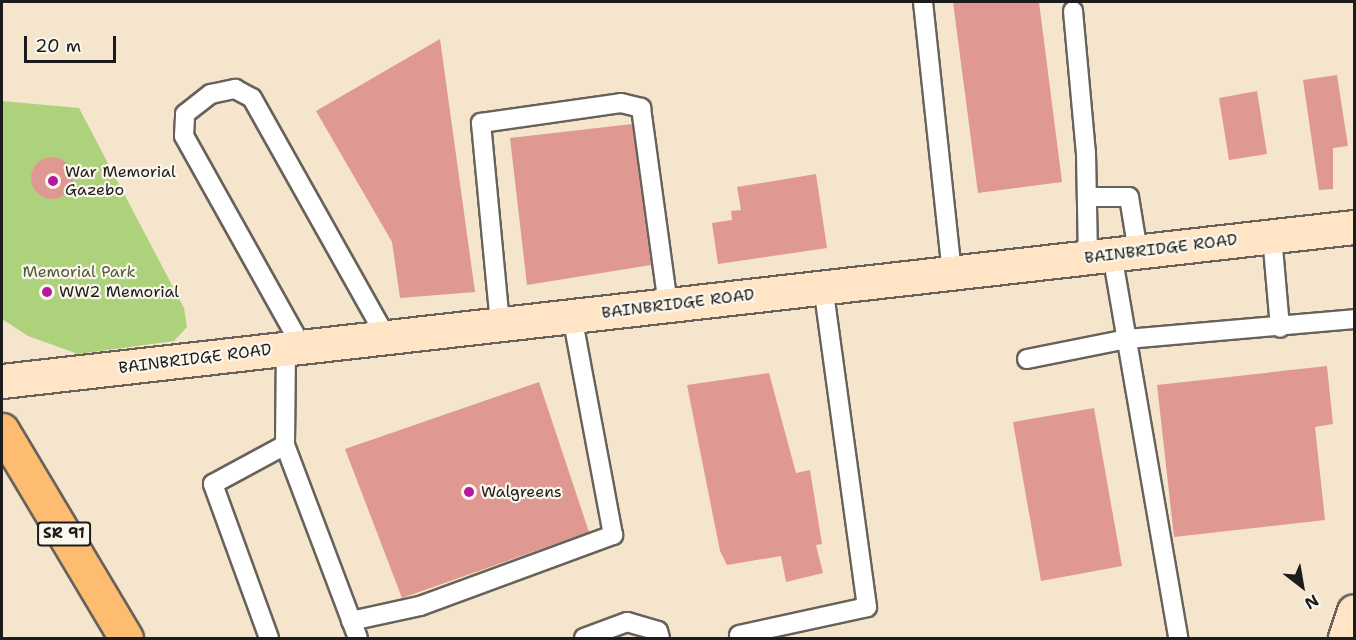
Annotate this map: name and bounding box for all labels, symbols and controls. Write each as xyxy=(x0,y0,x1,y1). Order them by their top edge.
scale bar xyxy=(27,24,118,62)
text: 20 m xyxy=(35,34,81,58)
place label: War Memorial Gazebo xyxy=(65,162,176,200)
marker: War Memorial Gazebo xyxy=(46,174,60,188)
street label: BAINBRIDGE ROAD xyxy=(1083,230,1239,268)
park label: Memorial Park xyxy=(22,262,136,282)
place label: WW2 Memorial xyxy=(59,282,179,302)
marker: WW2 Memorial xyxy=(40,285,54,299)
street label: BAINBRIDGE ROAD xyxy=(600,285,756,323)
street label: BAINBRIDGE ROAD xyxy=(117,340,273,378)
place label: Walgreens xyxy=(481,482,562,502)
marker: Walgreens xyxy=(462,485,476,499)
road number: SR 91 xyxy=(37,522,91,546)
north arrow xyxy=(1272,556,1332,616)
text: N xyxy=(1301,590,1322,614)

